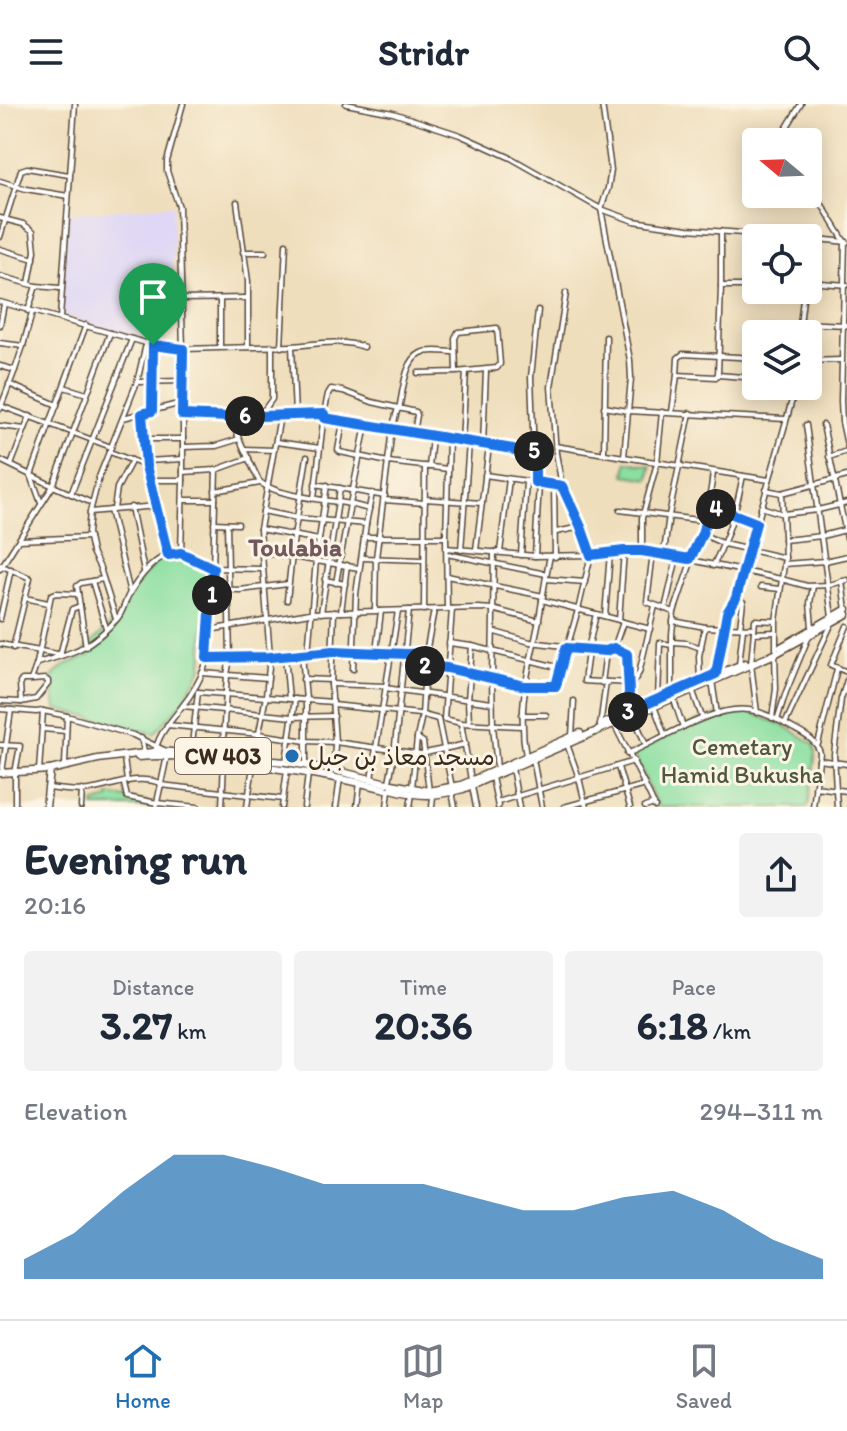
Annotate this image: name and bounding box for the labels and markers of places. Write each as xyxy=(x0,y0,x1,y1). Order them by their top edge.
pin xyxy=(119,263,187,345)
pin: 6 xyxy=(225,396,265,436)
pin: 5 xyxy=(514,431,554,471)
pin: 4 xyxy=(696,489,736,529)
pin: 1 xyxy=(192,575,232,615)
pin: 2 xyxy=(405,646,445,686)
pin: 3 xyxy=(608,692,648,732)
place label: مسجد معاذ بن جبل xyxy=(308,742,495,771)
marker: مسجد معاذ بن جبل xyxy=(283,747,301,765)

